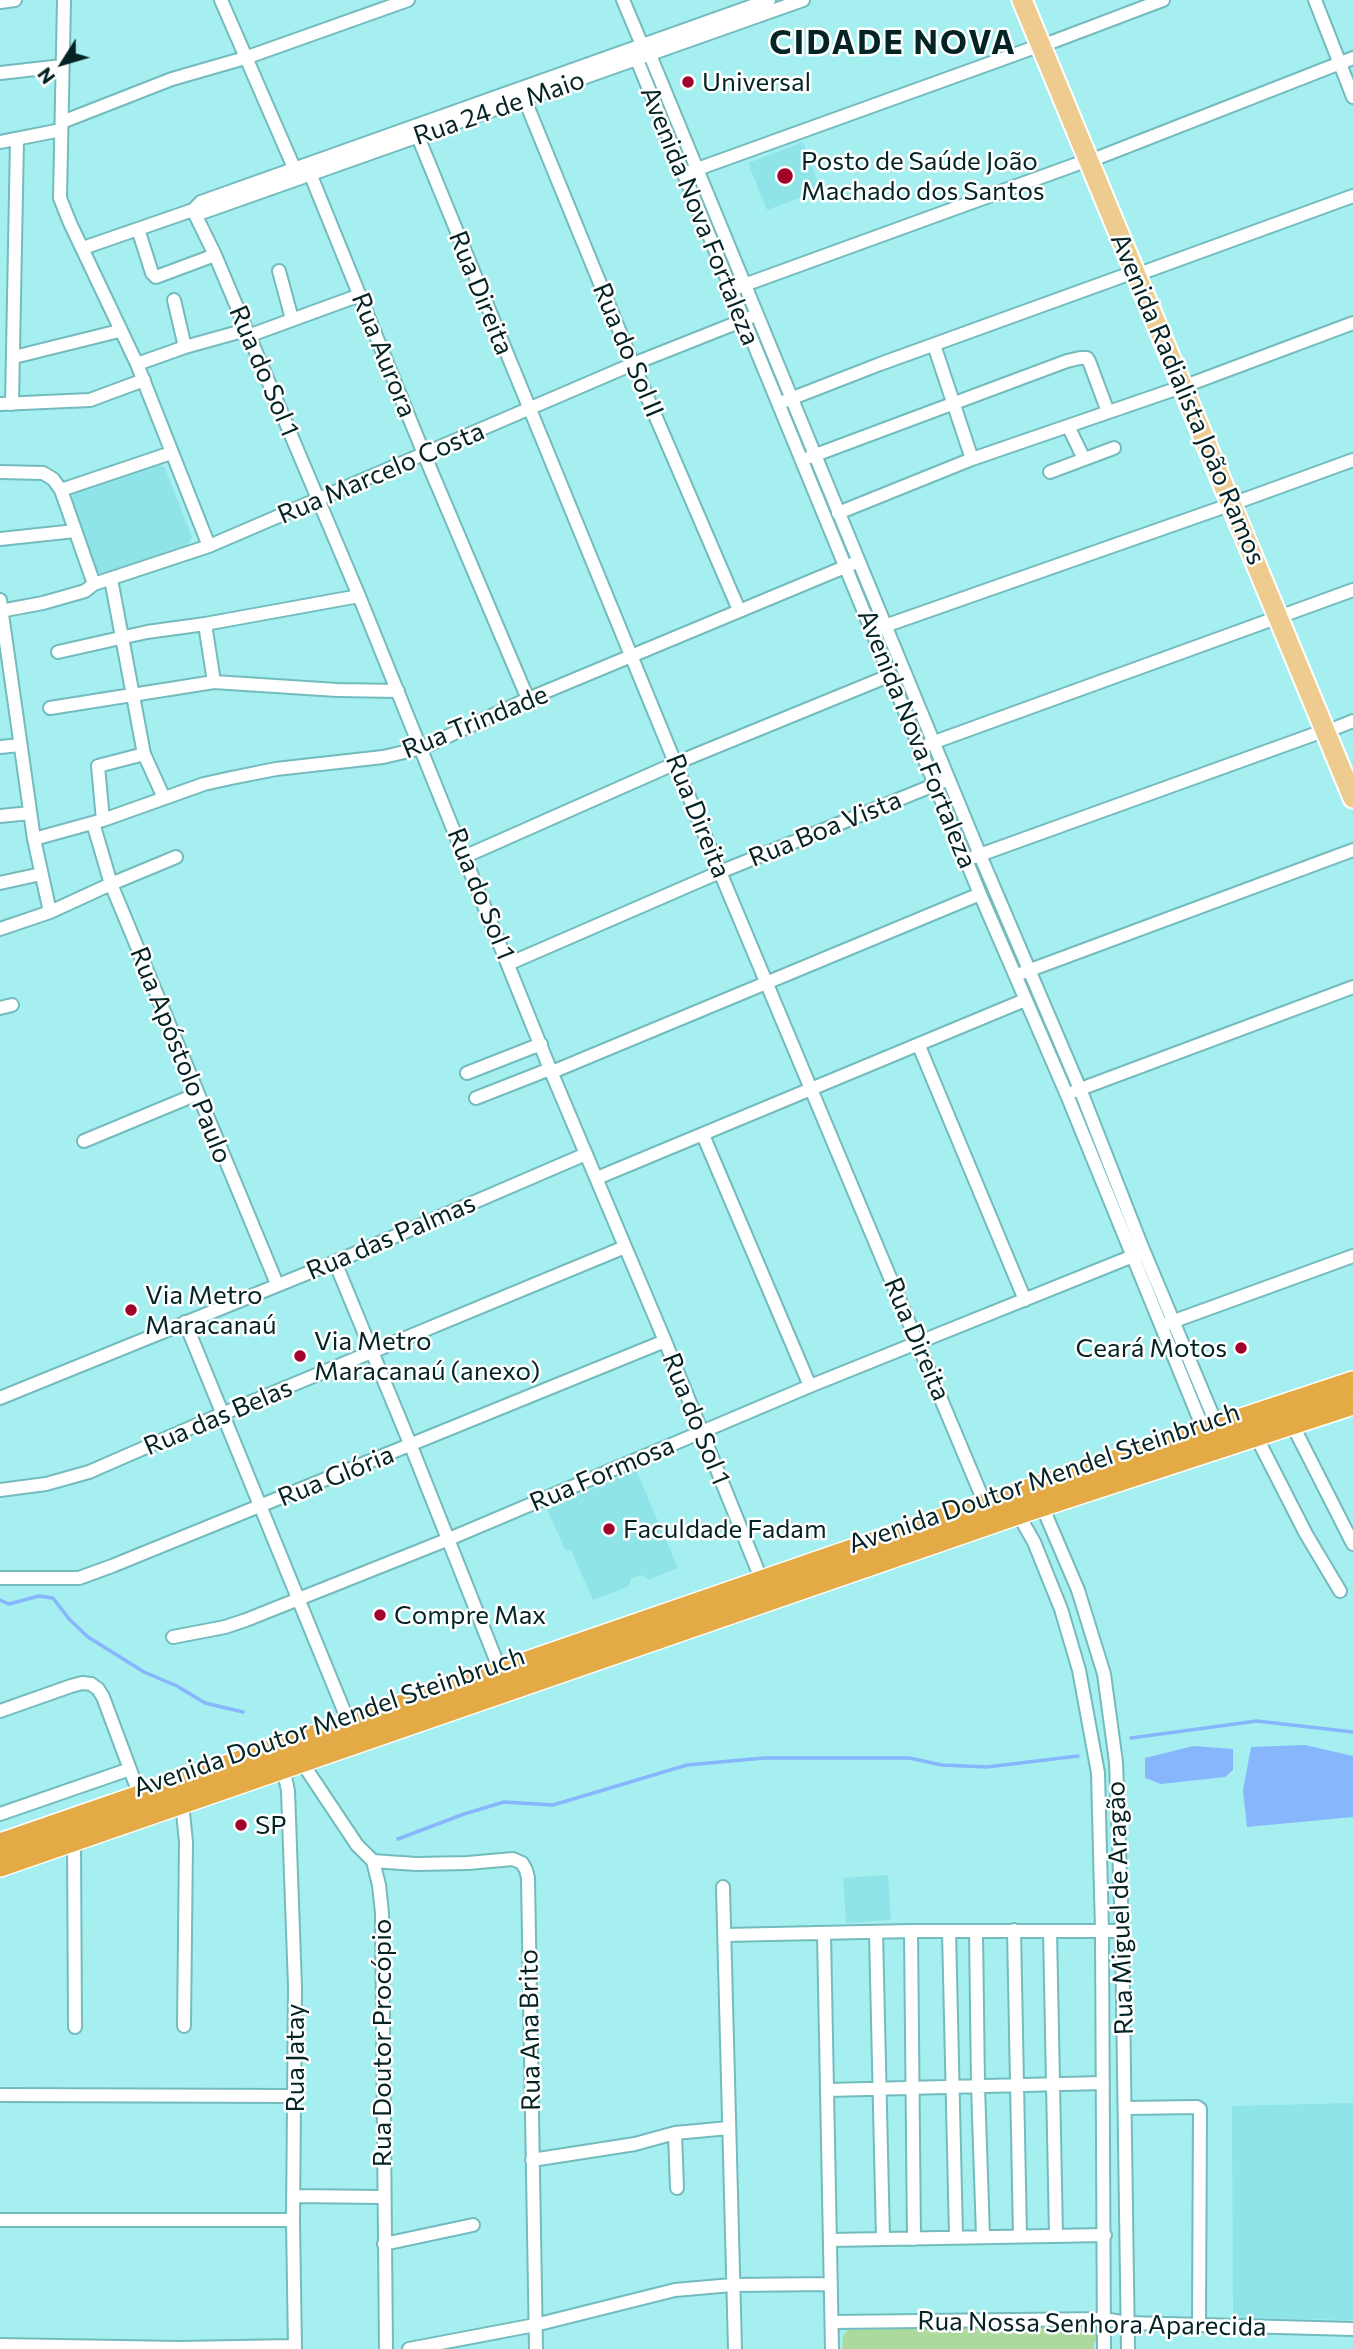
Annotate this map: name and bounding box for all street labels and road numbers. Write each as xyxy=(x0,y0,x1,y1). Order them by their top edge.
street label: Rua 24 de Maio xyxy=(409,64,589,152)
street label: Avenida Nova Fortaleza xyxy=(634,82,766,350)
street label: Rua Direita xyxy=(442,227,520,359)
street label: Avenida Radialista João Ramos xyxy=(1104,229,1272,569)
street label: Rua do Sol II xyxy=(586,278,670,422)
street label: Rua Aurora xyxy=(345,288,423,422)
street label: Rua do Sol 1 xyxy=(222,301,306,441)
street label: Rua Marcelo Costa xyxy=(273,415,489,531)
street label: Avenida Nova Fortaleza xyxy=(851,605,983,873)
street label: Rua Trindade xyxy=(398,679,552,765)
street label: Rua Direita xyxy=(659,750,737,882)
street label: Rua Boa Vista xyxy=(744,784,906,874)
street label: Rua do Sol 1 xyxy=(440,824,522,964)
street label: Rua Apóstolo Paulo xyxy=(123,942,239,1168)
street label: Rua das Palmas xyxy=(302,1187,480,1287)
street label: Rua Direita xyxy=(877,1273,957,1405)
street label: Rua do Sol 1 xyxy=(655,1349,737,1489)
street label: Rua das Belas xyxy=(139,1372,297,1462)
street label: Avenida Doutor Mendel Steinbruch xyxy=(844,1396,1244,1560)
street label: Rua Formosa xyxy=(525,1430,679,1518)
street label: Rua Glória xyxy=(273,1439,399,1513)
street label: Avenida Doutor Mendel Steinbruch xyxy=(129,1640,529,1804)
street label: Rua Miguel de Aragão xyxy=(1100,1780,1140,2036)
street label: Rua Doutor Procópio xyxy=(366,1919,398,2167)
street label: Rua Ana Brito xyxy=(513,1949,547,2111)
street label: Rua Jatay xyxy=(279,2004,311,2112)
street label: Rua Nossa Senhora Aparecida xyxy=(917,2305,1267,2343)

